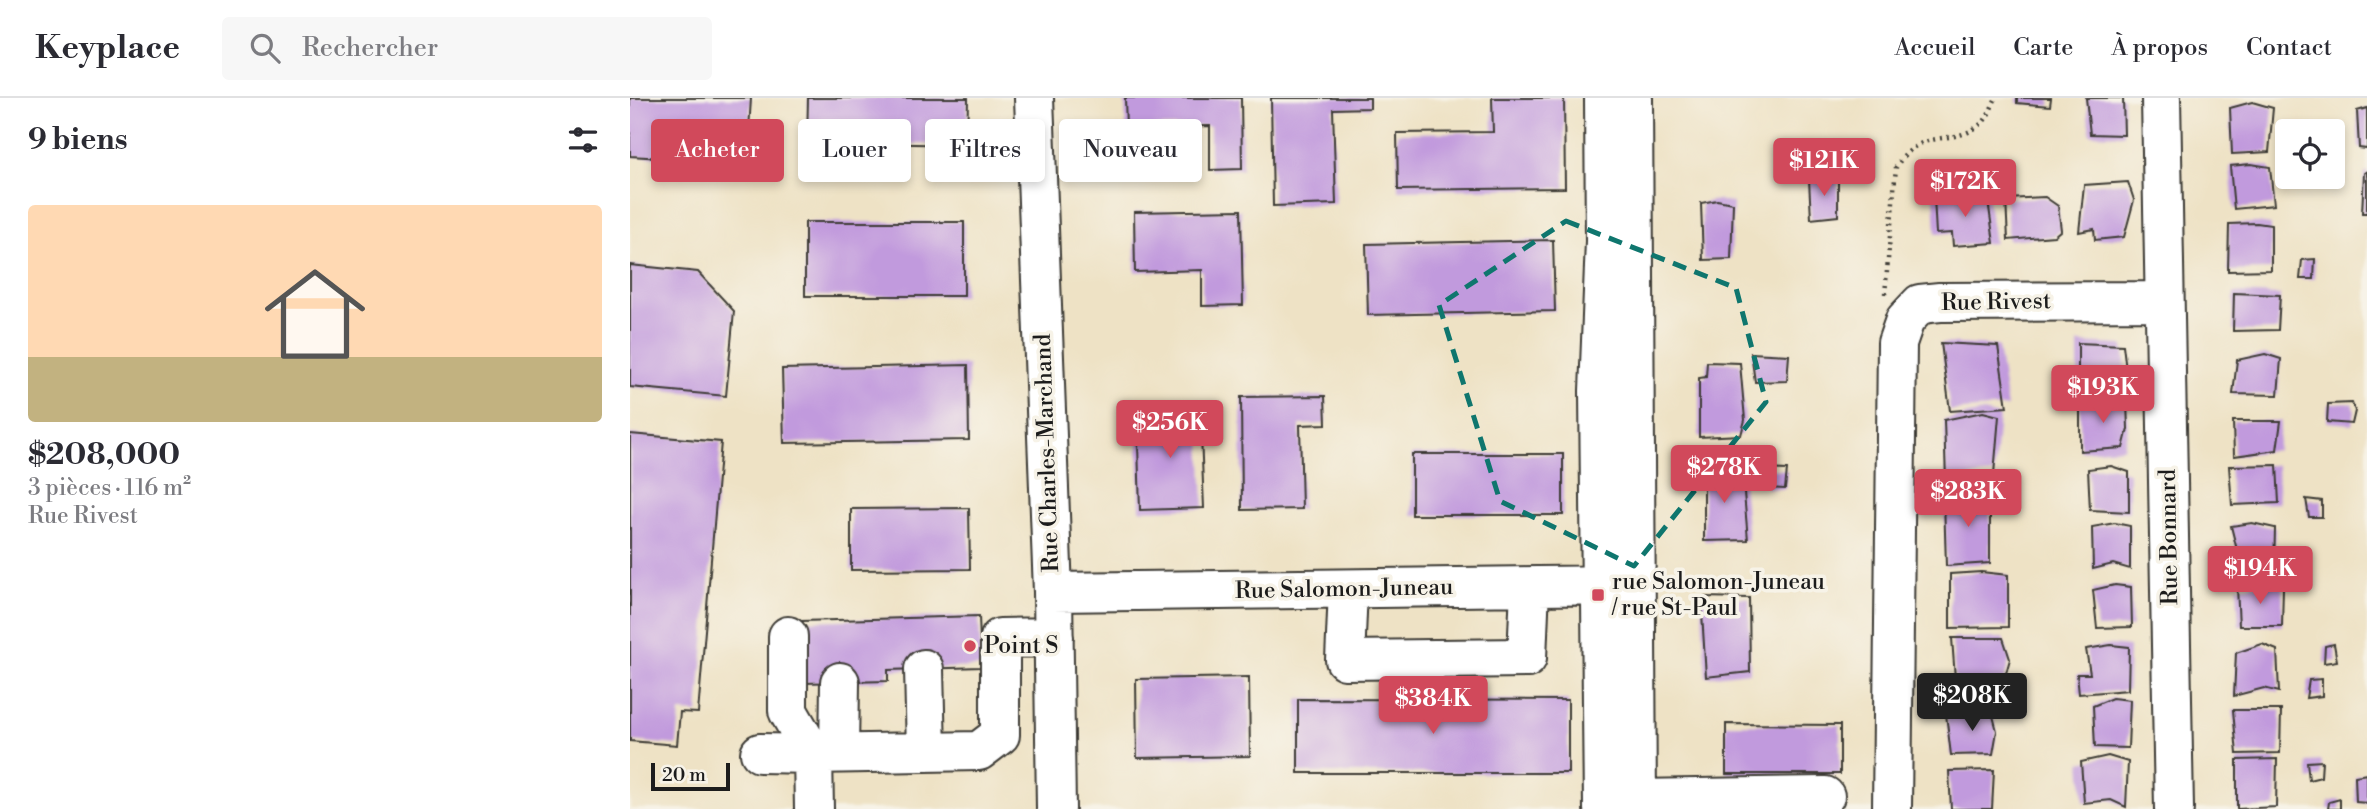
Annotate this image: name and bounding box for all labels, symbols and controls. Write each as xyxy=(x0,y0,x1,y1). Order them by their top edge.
search box xyxy=(222,17,712,80)
text: Keyplace xyxy=(35,28,180,69)
icon: search xyxy=(246,29,284,67)
text: Rechercher xyxy=(302,32,438,64)
text: Accueil xyxy=(1894,33,1975,63)
text: Carte xyxy=(2013,33,2073,63)
text: À propos xyxy=(2111,33,2208,63)
text: Contact xyxy=(2246,33,2332,63)
chip: Acheter xyxy=(651,119,784,182)
chip: Louer xyxy=(798,119,911,182)
chip: Filtres xyxy=(925,119,1045,182)
chip: Nouveau xyxy=(1059,119,1202,182)
map controls xyxy=(2275,119,2345,189)
button: locate xyxy=(2275,119,2345,189)
text: 9 biens xyxy=(28,121,128,159)
icon: filters xyxy=(564,121,602,159)
pin: $121K xyxy=(1775,139,1873,198)
text: $121K xyxy=(1789,147,1859,175)
pin: $172K xyxy=(1916,159,2014,219)
text: $172K xyxy=(1930,168,2000,196)
icon: home xyxy=(252,251,378,377)
street label: Rue Rivest xyxy=(1941,287,2051,317)
street label: Rue Charles-Marchand xyxy=(1029,333,1065,573)
pin: $193K xyxy=(2054,366,2152,425)
text: $193K xyxy=(2067,374,2139,402)
pin: $256K xyxy=(1121,400,1219,460)
text: $256K xyxy=(1132,409,1208,437)
text: $208,000 xyxy=(28,436,180,474)
pin: $278K xyxy=(1675,446,1773,505)
text: $278K xyxy=(1687,454,1761,482)
street label: Rue Bonnard xyxy=(2154,469,2184,605)
pin: $283K xyxy=(1919,470,2017,529)
text: 3 pièces · 116 m² xyxy=(28,474,191,502)
text: $283K xyxy=(1930,478,2006,506)
text: Rue Rivest xyxy=(28,502,138,530)
pin: $194K xyxy=(2211,546,2309,606)
text: $194K xyxy=(2224,555,2296,583)
place label: rue Salomon-Juneau / rue St-Paul xyxy=(1611,568,1825,622)
street label: Rue Salomon-Juneau xyxy=(1235,573,1453,605)
marker: rue Salomon-Juneau / rue St-Paul xyxy=(1590,587,1606,603)
place label: Point S xyxy=(984,632,1058,660)
marker: Point S xyxy=(962,638,978,654)
pin: $208K xyxy=(1923,674,2021,733)
pin: $384K xyxy=(1384,676,1482,736)
text: $208K xyxy=(1933,682,2011,710)
text: $384K xyxy=(1395,685,1471,713)
scale bar xyxy=(651,760,730,792)
text: 20 m xyxy=(662,763,706,787)

